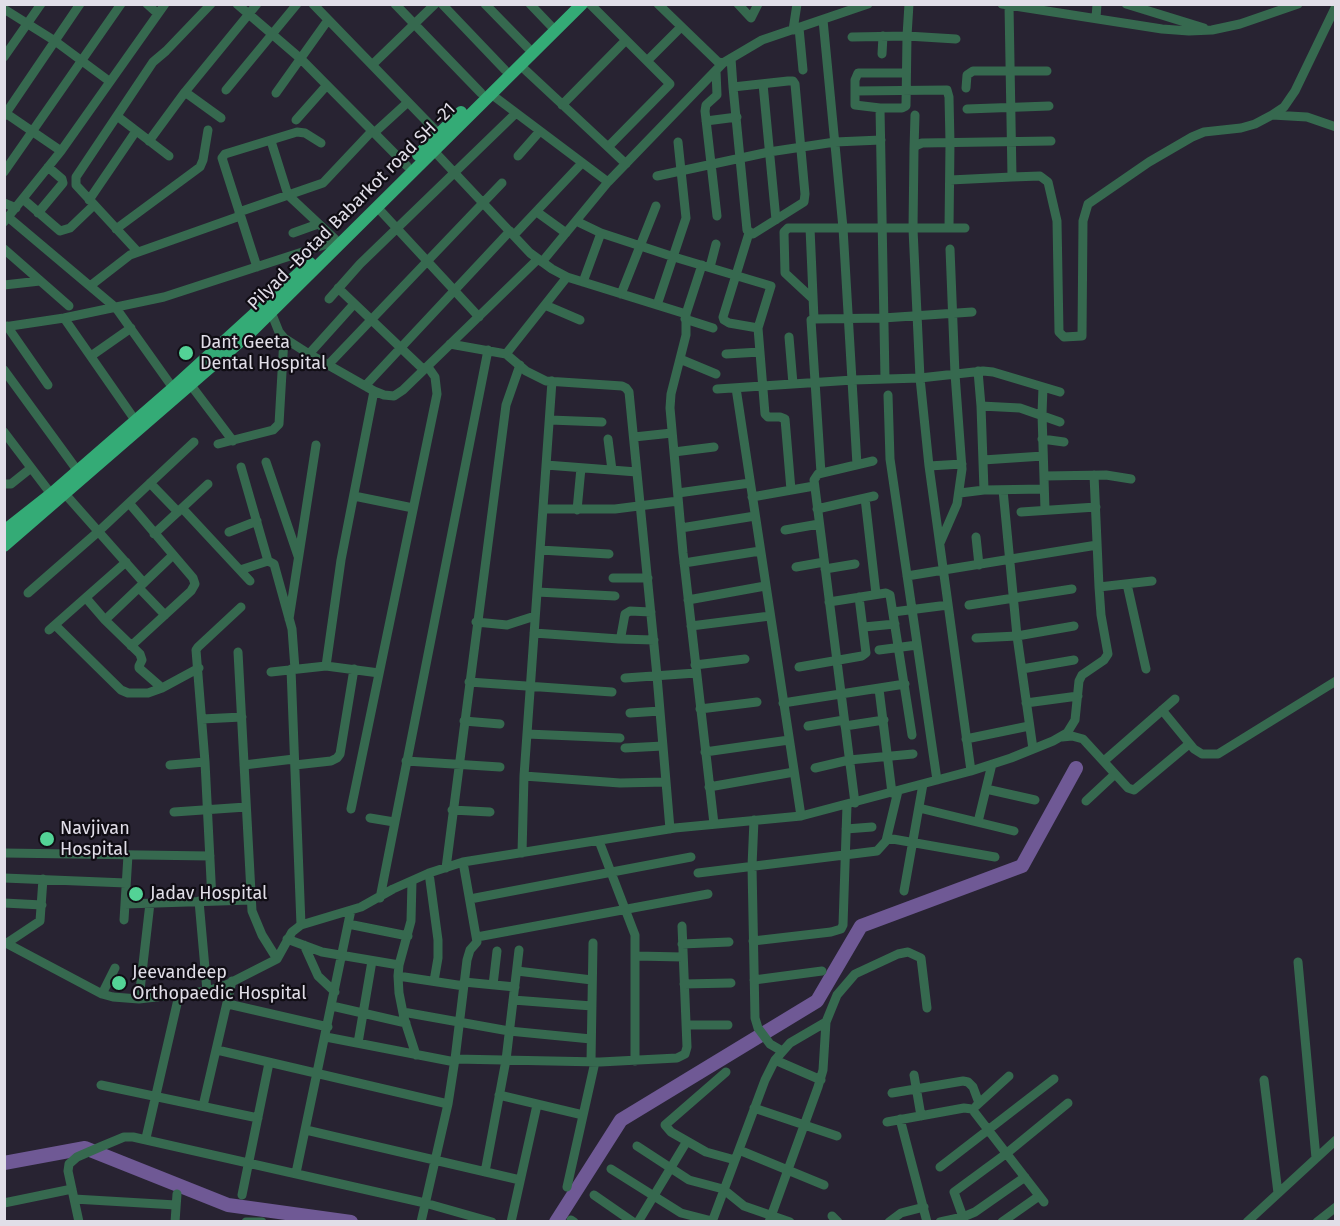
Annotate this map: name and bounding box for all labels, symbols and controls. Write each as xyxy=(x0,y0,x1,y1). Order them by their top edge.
street label: Pilyad -Botad Babarkot road SH -21 xyxy=(244,99,460,315)
place label: Dant Geeta Dental Hospital xyxy=(200,332,326,374)
marker: Dant Geeta Dental Hospital xyxy=(177,344,195,362)
place label: Navjivan Hospital xyxy=(60,818,130,860)
marker: Navjivan Hospital xyxy=(38,830,56,848)
place label: Jadav Hospital xyxy=(150,883,267,905)
marker: Jadav Hospital xyxy=(127,885,145,903)
place label: Jeevandeep Orthopaedic Hospital xyxy=(132,962,306,1004)
marker: Jeevandeep Orthopaedic Hospital xyxy=(110,974,128,992)

